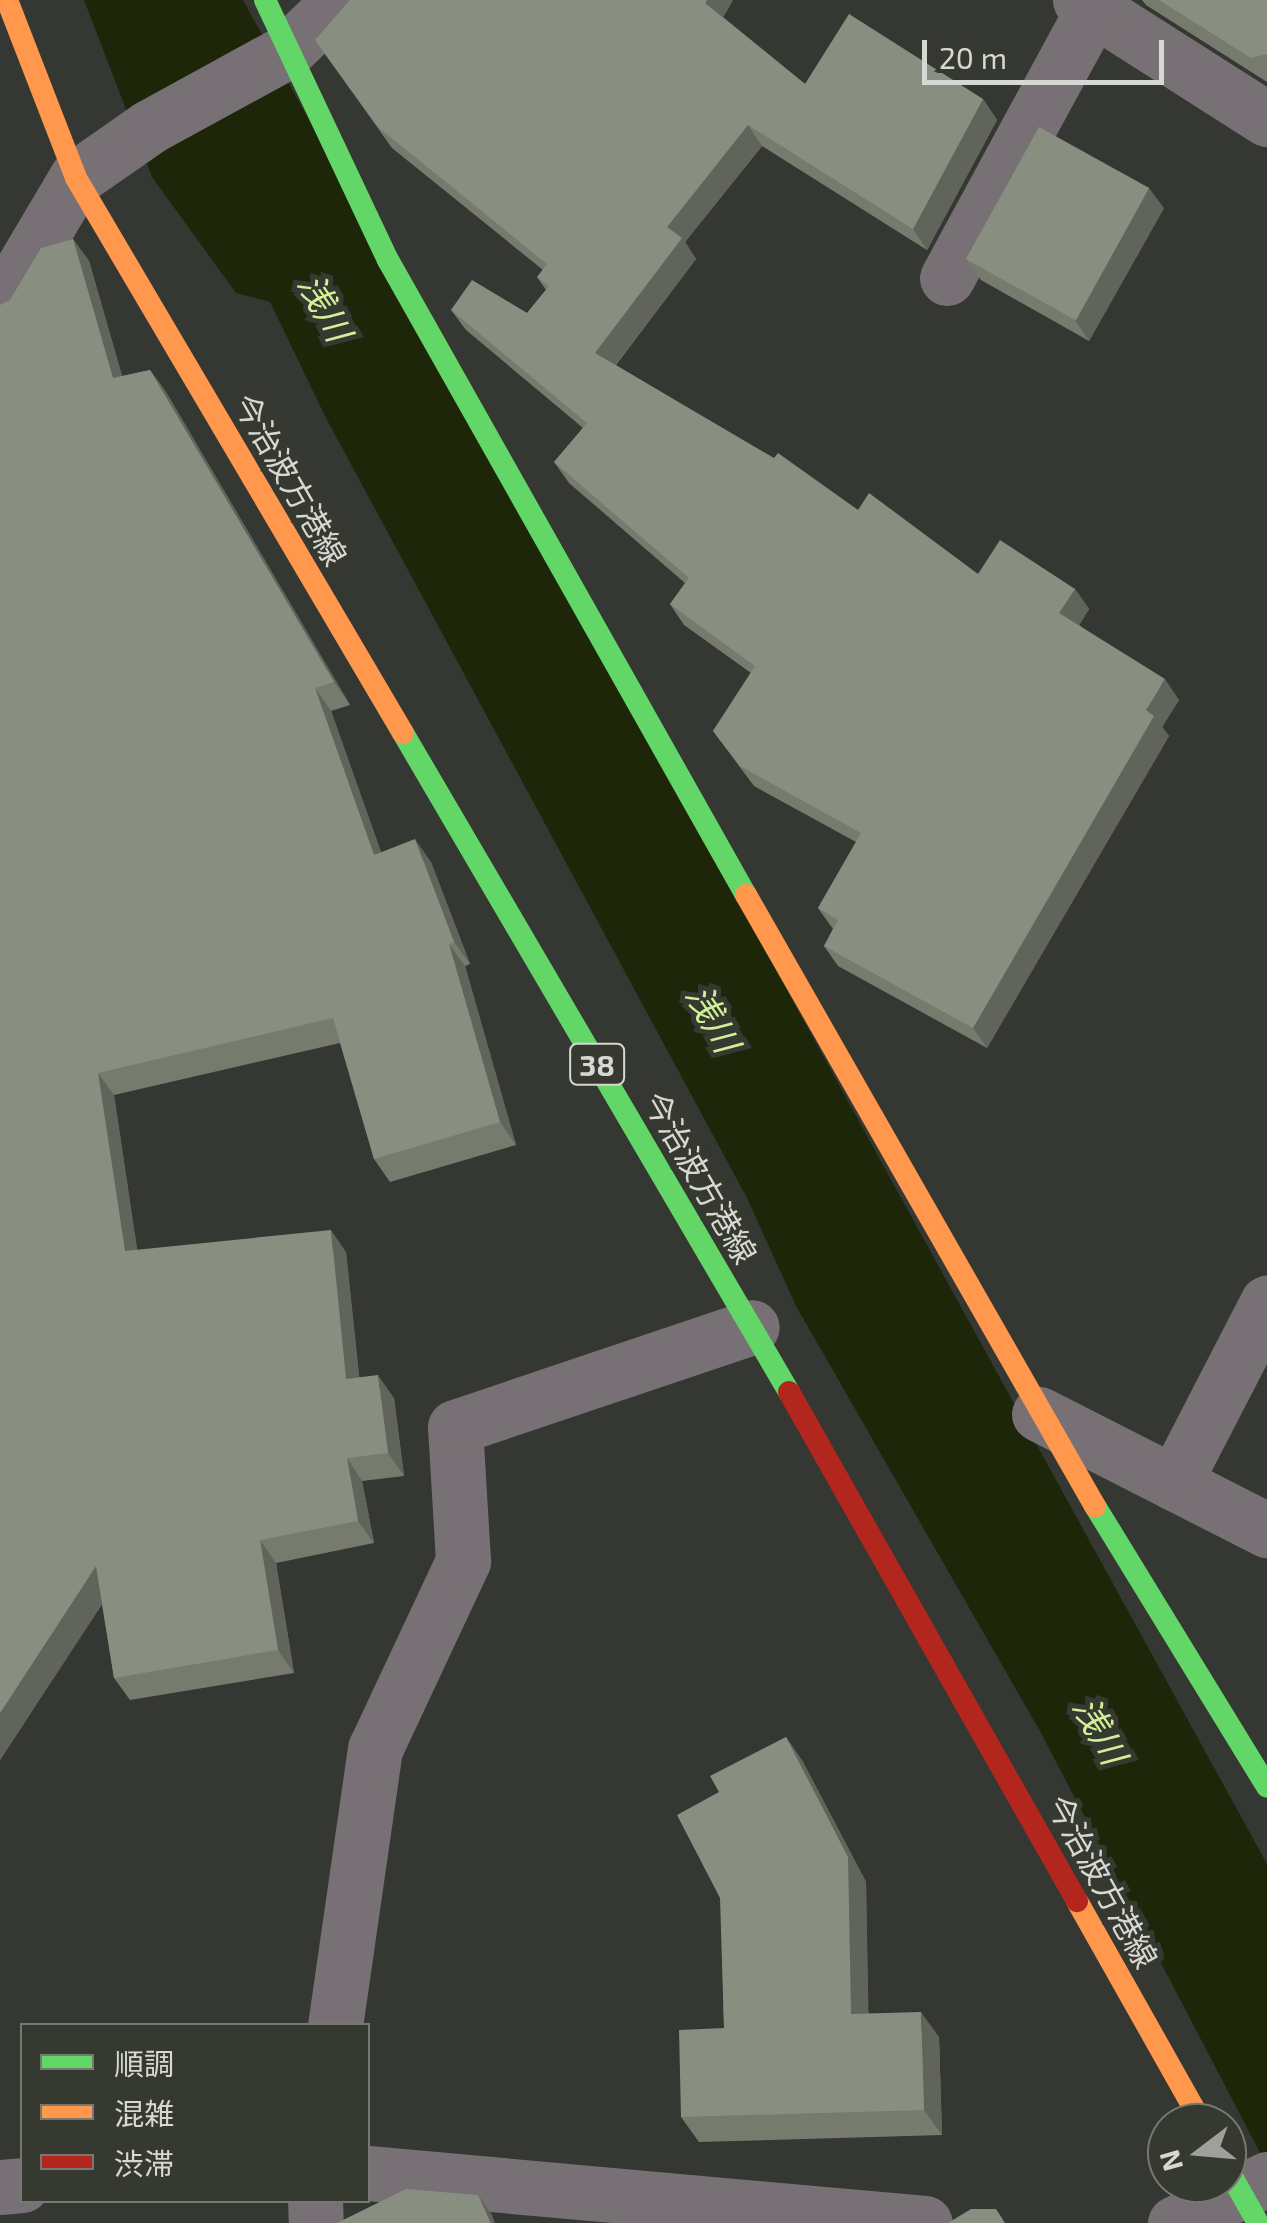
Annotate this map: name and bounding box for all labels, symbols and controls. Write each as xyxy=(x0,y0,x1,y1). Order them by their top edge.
scale bar xyxy=(927,20,1170,82)
text: 20 m xyxy=(939,39,1007,75)
water label: 浅川 xyxy=(291,266,361,348)
street label: 今治波方港線 xyxy=(226,386,356,572)
water label: 浅川 xyxy=(679,977,749,1059)
road number: 38 xyxy=(567,1039,627,1089)
street label: 今治波方港線 xyxy=(636,1084,766,1270)
water label: 浅川 xyxy=(1066,1689,1136,1771)
street label: 今治波方港線 xyxy=(1040,1788,1166,1974)
legend xyxy=(20,2023,370,2203)
text: 順調 xyxy=(114,2045,174,2081)
text: 混雑 xyxy=(114,2095,174,2131)
north arrow xyxy=(1147,2103,1247,2203)
text: 渋滞 xyxy=(114,2145,174,2181)
text: N xyxy=(1151,2146,1189,2175)

